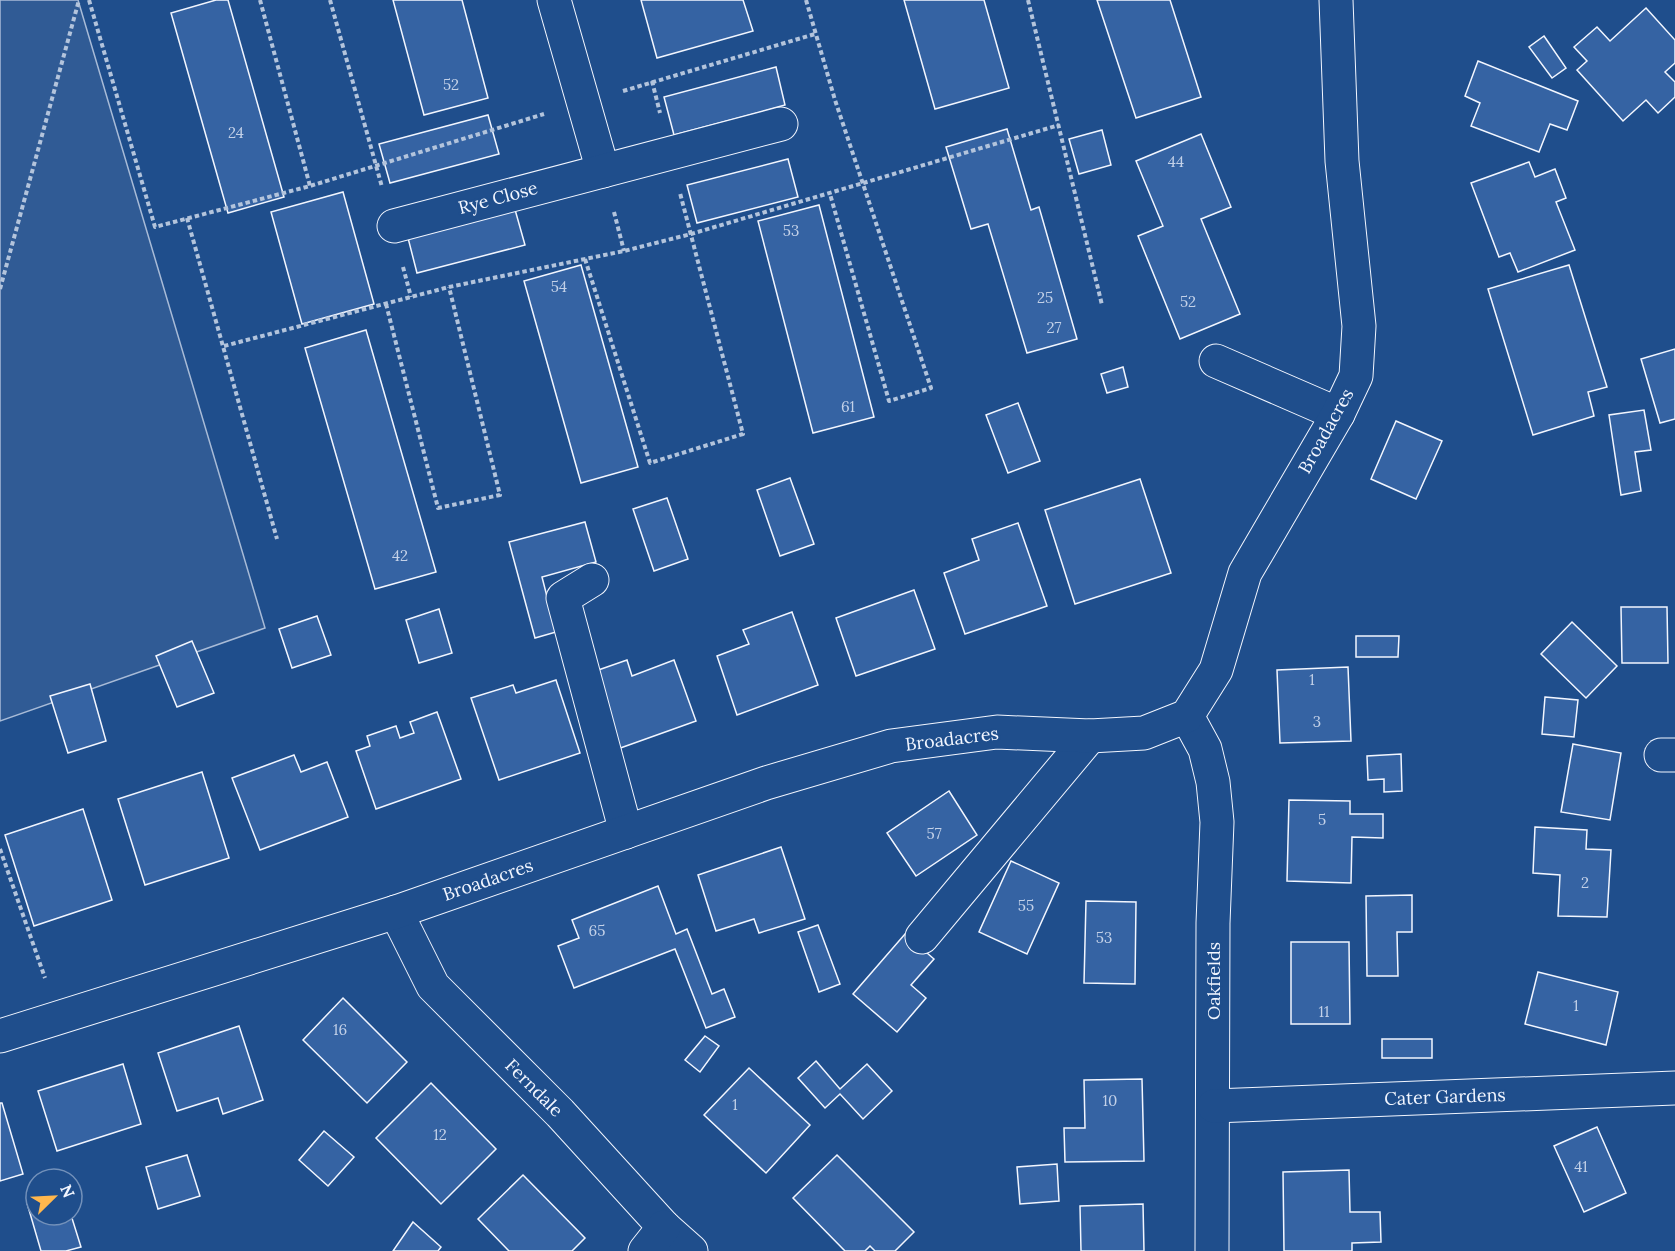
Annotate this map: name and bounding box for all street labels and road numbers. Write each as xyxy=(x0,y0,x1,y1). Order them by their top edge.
street label: Rye Close xyxy=(456,176,540,219)
street label: Broadacres xyxy=(1293,384,1358,477)
street label: Broadacres xyxy=(904,721,1000,756)
street label: Broadacres xyxy=(440,853,536,906)
street label: Oakfields xyxy=(1202,942,1225,1020)
street label: Ferndale xyxy=(500,1054,568,1122)
street label: Cater Gardens xyxy=(1384,1083,1506,1110)

